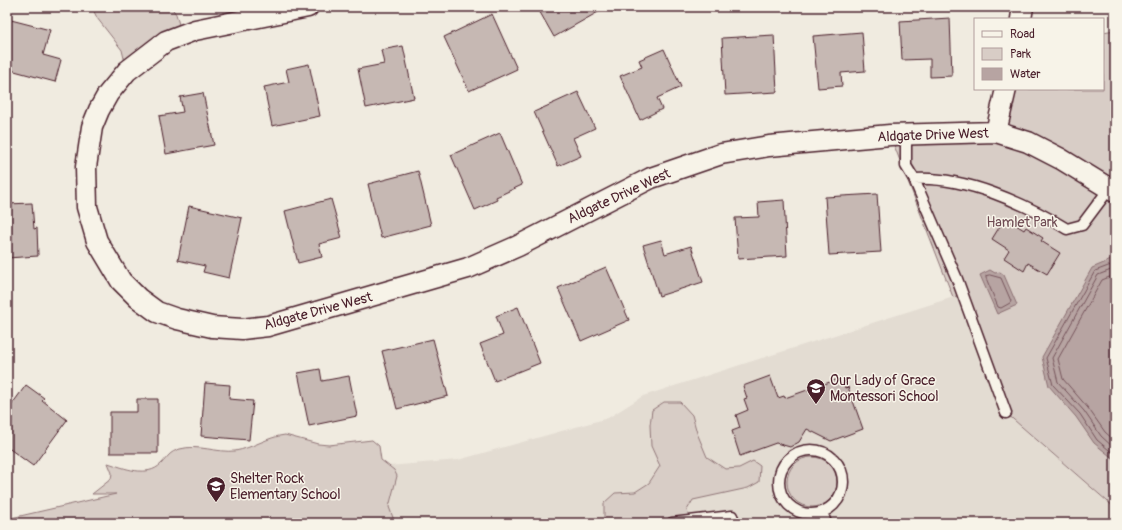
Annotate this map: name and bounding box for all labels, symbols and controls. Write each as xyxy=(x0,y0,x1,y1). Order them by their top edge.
legend xyxy=(974,18,1104,90)
text: Road xyxy=(1010,27,1035,42)
text: Park xyxy=(1010,47,1031,62)
text: Water xyxy=(1010,67,1041,82)
street label: Aldgate Drive West xyxy=(877,125,989,145)
street label: Aldgate Drive West xyxy=(565,165,673,227)
park label: Hamlet Park xyxy=(986,214,1058,231)
street label: Aldgate Drive West xyxy=(262,288,374,334)
place label: Our Lady of Grace Montessori School xyxy=(830,372,939,405)
school or university icon: Our Lady of Grace Montessori School xyxy=(805,377,827,405)
place label: Shelter Rock Elementary School xyxy=(230,470,341,503)
school or university icon: Shelter Rock Elementary School xyxy=(205,475,227,503)

